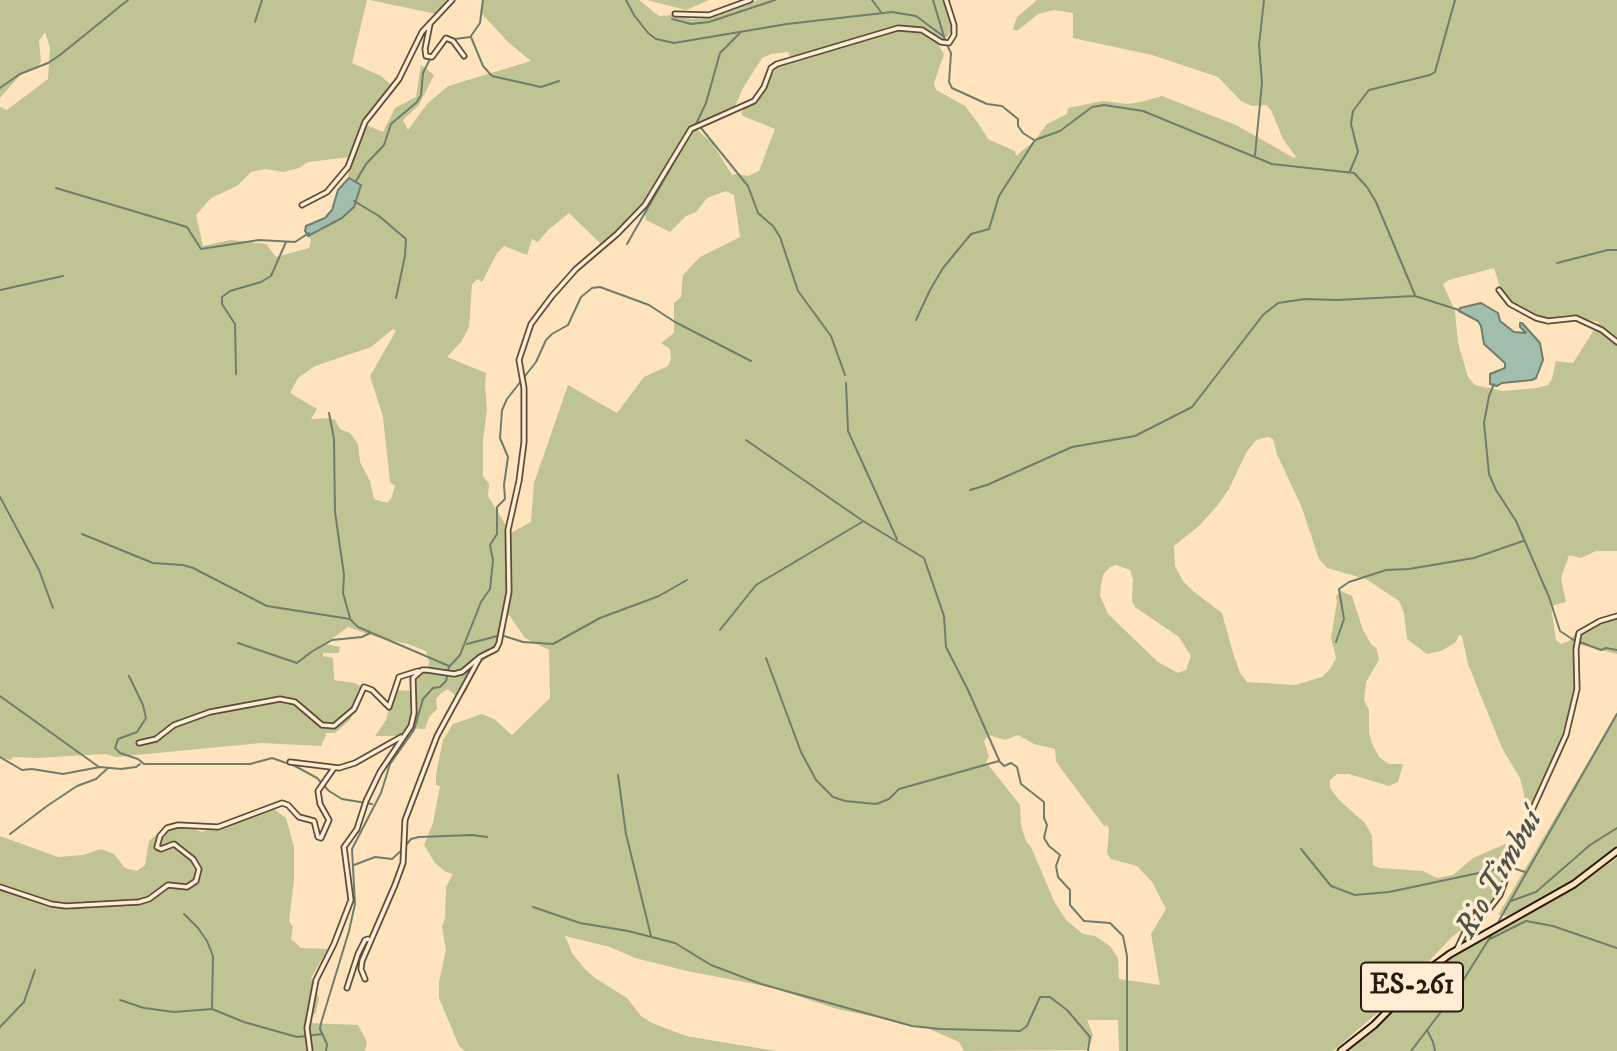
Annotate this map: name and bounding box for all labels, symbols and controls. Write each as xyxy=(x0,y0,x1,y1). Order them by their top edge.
water label: Rio Timbuí xyxy=(1449,804,1553,946)
road number: ES-261 xyxy=(1361,962,1463,1012)

